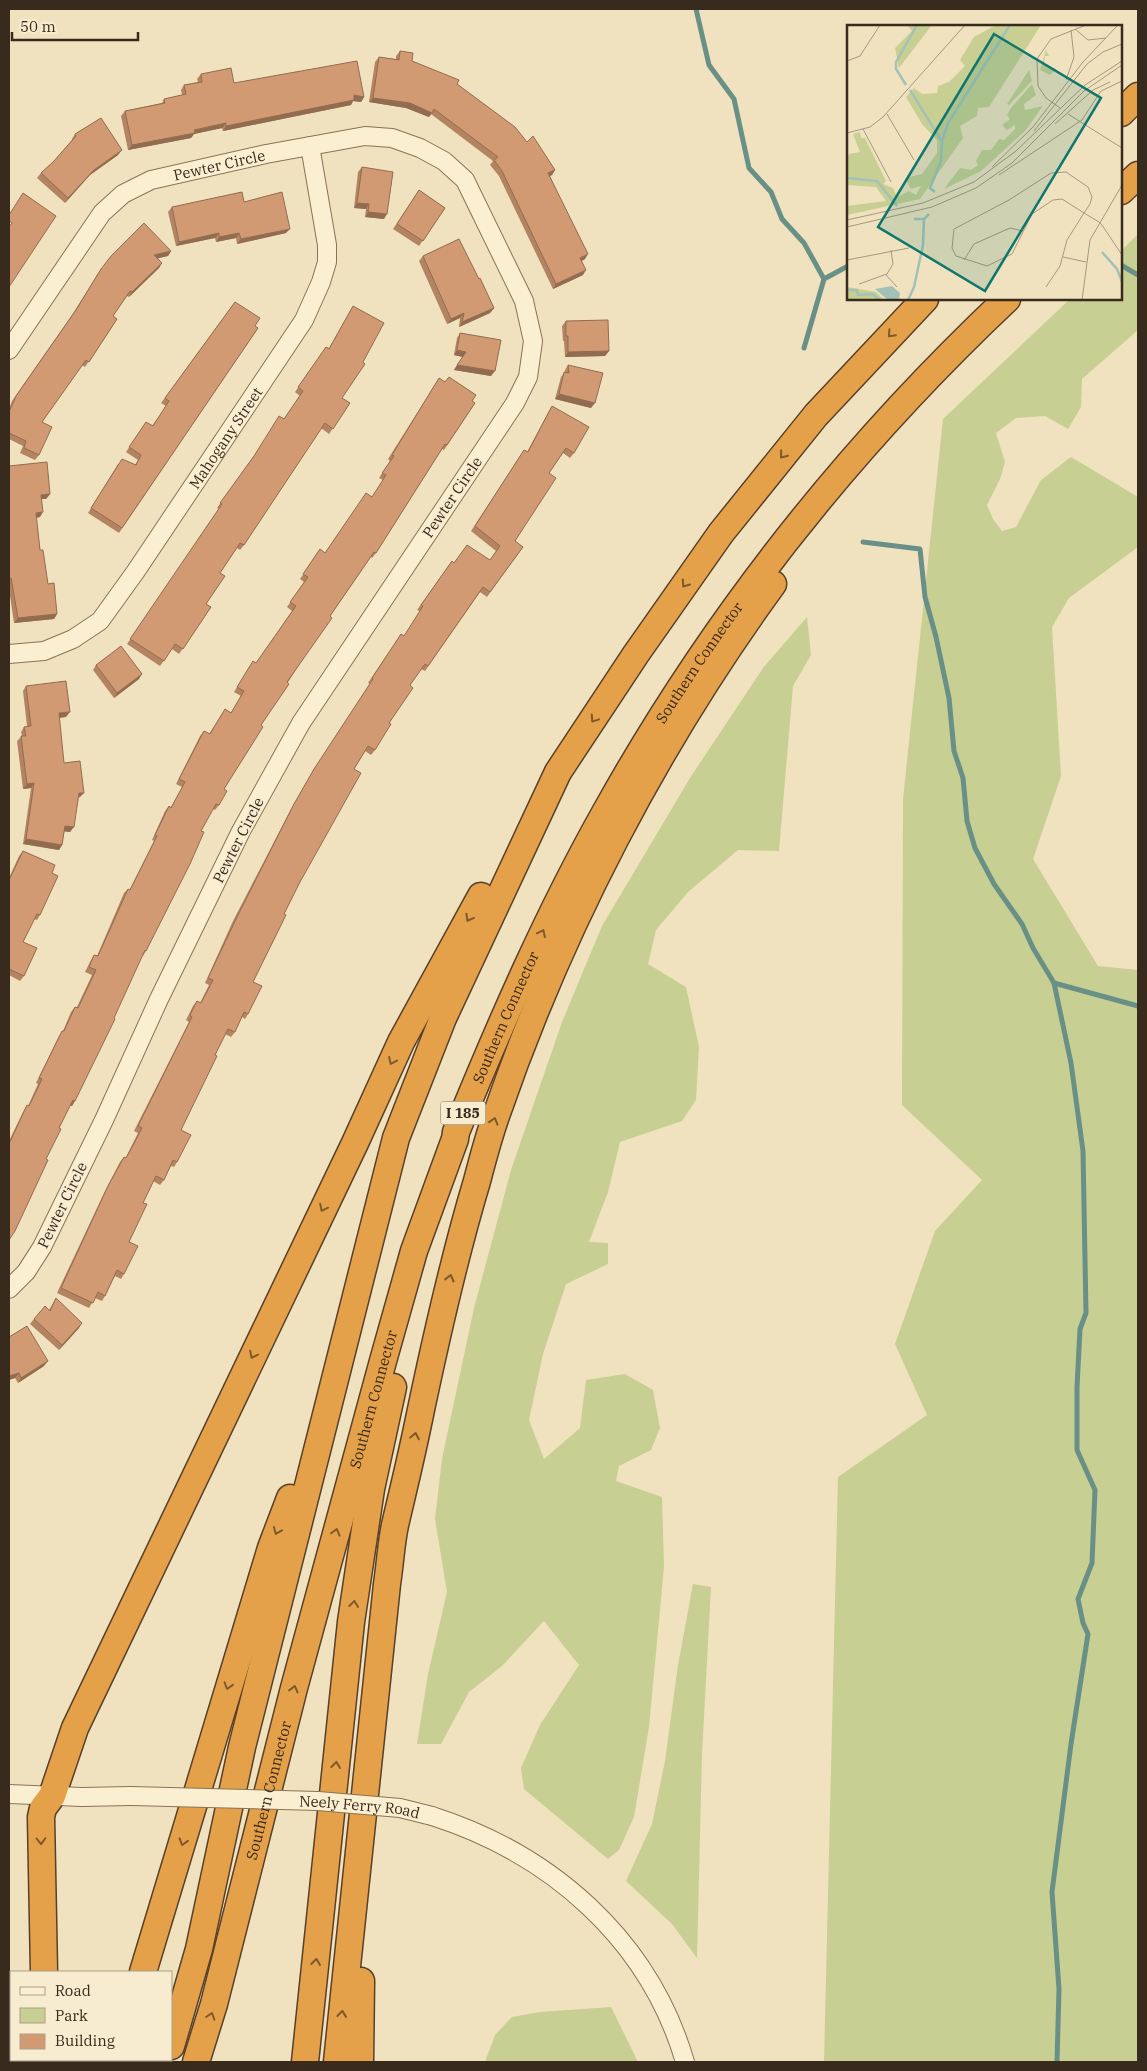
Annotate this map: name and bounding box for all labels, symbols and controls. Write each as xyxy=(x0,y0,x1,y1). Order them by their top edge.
scale bar xyxy=(12,10,139,42)
text: 50 m xyxy=(20,17,56,36)
inset map xyxy=(847,25,1122,300)
street label: Pewter Circle xyxy=(171,145,267,184)
one-way arrow xyxy=(888,329,897,338)
street label: Mahogany Street xyxy=(184,383,266,492)
one-way arrow xyxy=(780,450,789,459)
street label: Pewter Circle xyxy=(418,453,486,541)
one-way arrow xyxy=(682,579,691,588)
street label: Southern Connector xyxy=(651,598,747,727)
one-way arrow xyxy=(591,713,600,723)
street label: Pewter Circle xyxy=(208,794,268,886)
one-way arrow xyxy=(465,913,475,922)
one-way arrow xyxy=(536,929,547,938)
street label: Southern Connector xyxy=(468,948,543,1086)
one-way arrow xyxy=(388,1056,398,1065)
road number: I 185 xyxy=(440,1102,486,1124)
one-way arrow xyxy=(489,1118,499,1126)
street label: Pewter Circle xyxy=(33,1159,91,1251)
one-way arrow xyxy=(319,1203,330,1212)
one-way arrow xyxy=(444,1274,454,1282)
street label: Southern Connector xyxy=(345,1328,401,1470)
one-way arrow xyxy=(249,1350,260,1359)
one-way arrow xyxy=(410,1432,420,1441)
one-way arrow xyxy=(273,1526,283,1535)
one-way arrow xyxy=(331,1528,341,1537)
one-way arrow xyxy=(348,1599,359,1607)
one-way arrow xyxy=(224,1682,234,1690)
one-way arrow xyxy=(288,1684,299,1693)
street label: Southern Connector xyxy=(241,1719,295,1862)
one-way arrow xyxy=(330,1761,341,1769)
street label: Neely Ferry Road xyxy=(299,1791,422,1822)
one-way arrow xyxy=(36,1838,46,1846)
one-way arrow xyxy=(178,1838,189,1847)
one-way arrow xyxy=(310,1957,321,1965)
legend xyxy=(10,1971,172,2061)
text: Road xyxy=(55,1981,91,2000)
text: Park xyxy=(55,2006,88,2025)
one-way arrow xyxy=(336,2009,347,2017)
one-way arrow xyxy=(205,2012,215,2021)
text: Building xyxy=(55,2031,115,2050)

